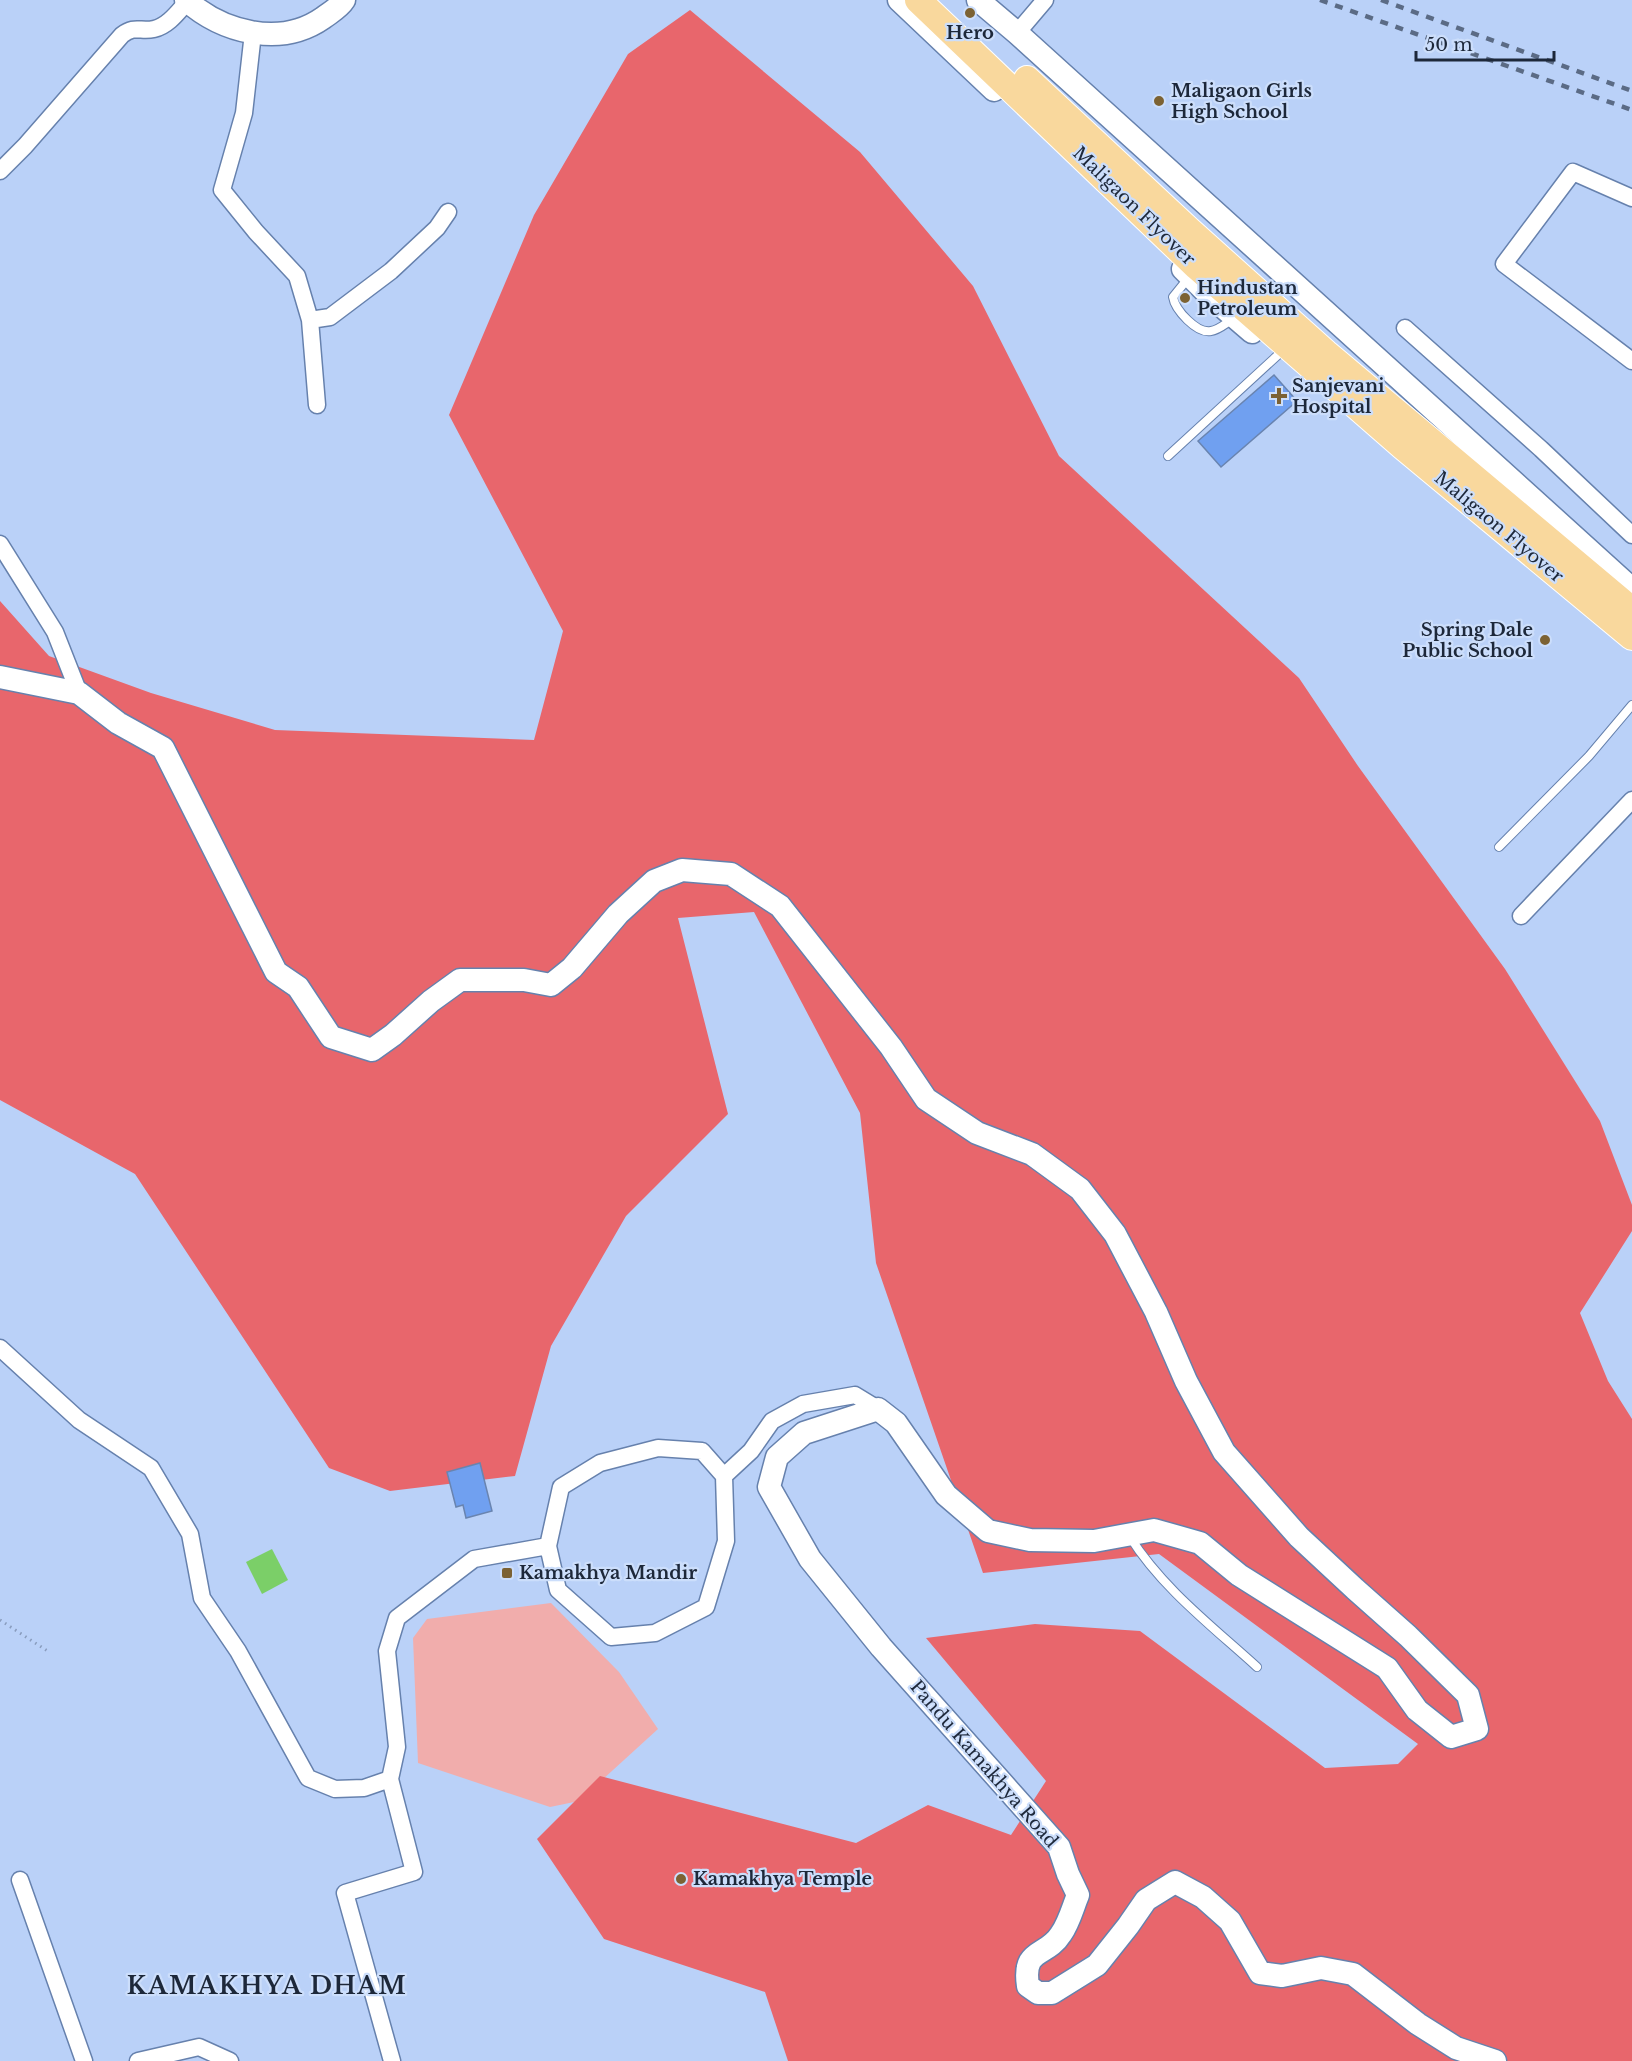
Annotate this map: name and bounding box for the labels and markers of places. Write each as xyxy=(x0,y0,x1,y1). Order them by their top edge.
marker: Hero xyxy=(963,6,977,20)
place label: Hero xyxy=(946,22,994,44)
place label: Maligaon Girls High School xyxy=(1171,80,1312,123)
marker: Maligaon Girls High School xyxy=(1152,94,1166,108)
place label: Hindustan Petroleum xyxy=(1197,277,1298,320)
marker: Hindustan Petroleum xyxy=(1178,291,1192,305)
place label: Sanjevani Hospital xyxy=(1292,375,1385,418)
marker: Sanjevani Hospital xyxy=(1270,387,1288,405)
place label: Spring Dale Public School xyxy=(1402,619,1534,662)
marker: Spring Dale Public School xyxy=(1538,633,1552,647)
place label: Kamakhya Mandir xyxy=(519,1562,697,1584)
marker: Kamakhya Mandir xyxy=(500,1566,514,1580)
place label: Kamakhya Temple xyxy=(693,1868,872,1890)
marker: Kamakhya Temple xyxy=(674,1872,688,1886)

